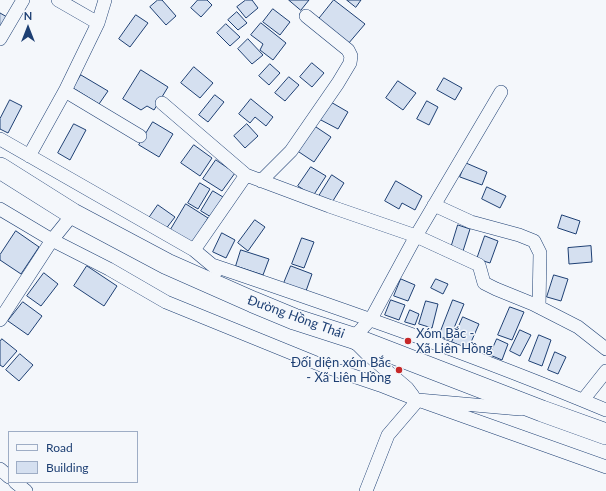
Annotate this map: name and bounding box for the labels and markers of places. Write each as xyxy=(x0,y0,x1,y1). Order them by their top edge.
place label: Xóm Bắc - Xã Liên Hồng xyxy=(416,326,492,357)
marker: Xóm Bắc - Xã Liên Hồng xyxy=(403,336,413,346)
place label: Đối diện xóm Bắc - Xã Liên Hồng xyxy=(291,355,391,386)
marker: Đối diện xóm Bắc - Xã Liên Hồng xyxy=(394,365,404,375)

